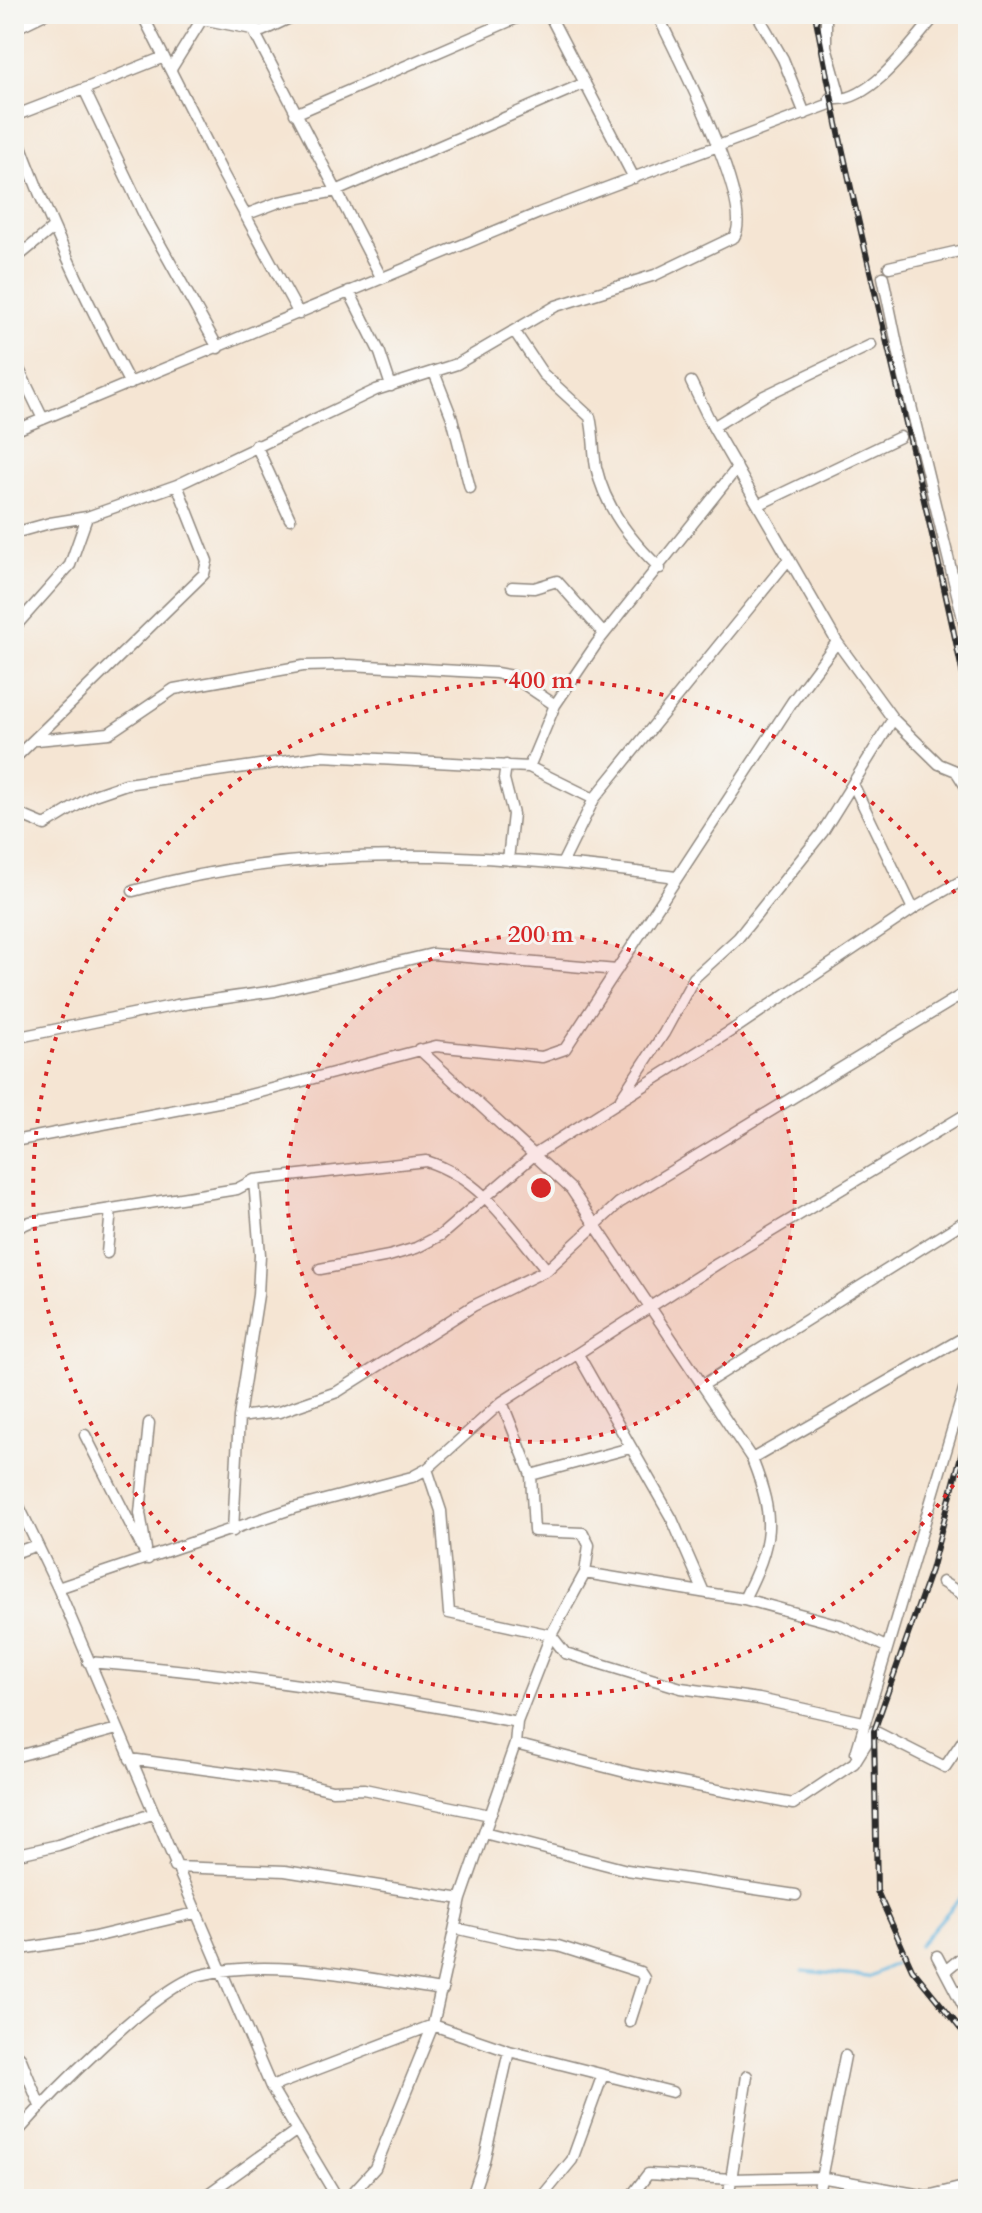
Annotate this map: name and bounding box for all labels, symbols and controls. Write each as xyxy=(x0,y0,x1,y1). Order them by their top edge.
text: 400 m xyxy=(508,664,575,697)
text: 200 m xyxy=(508,918,575,951)
centre of rings xyxy=(527,1174,555,1202)

